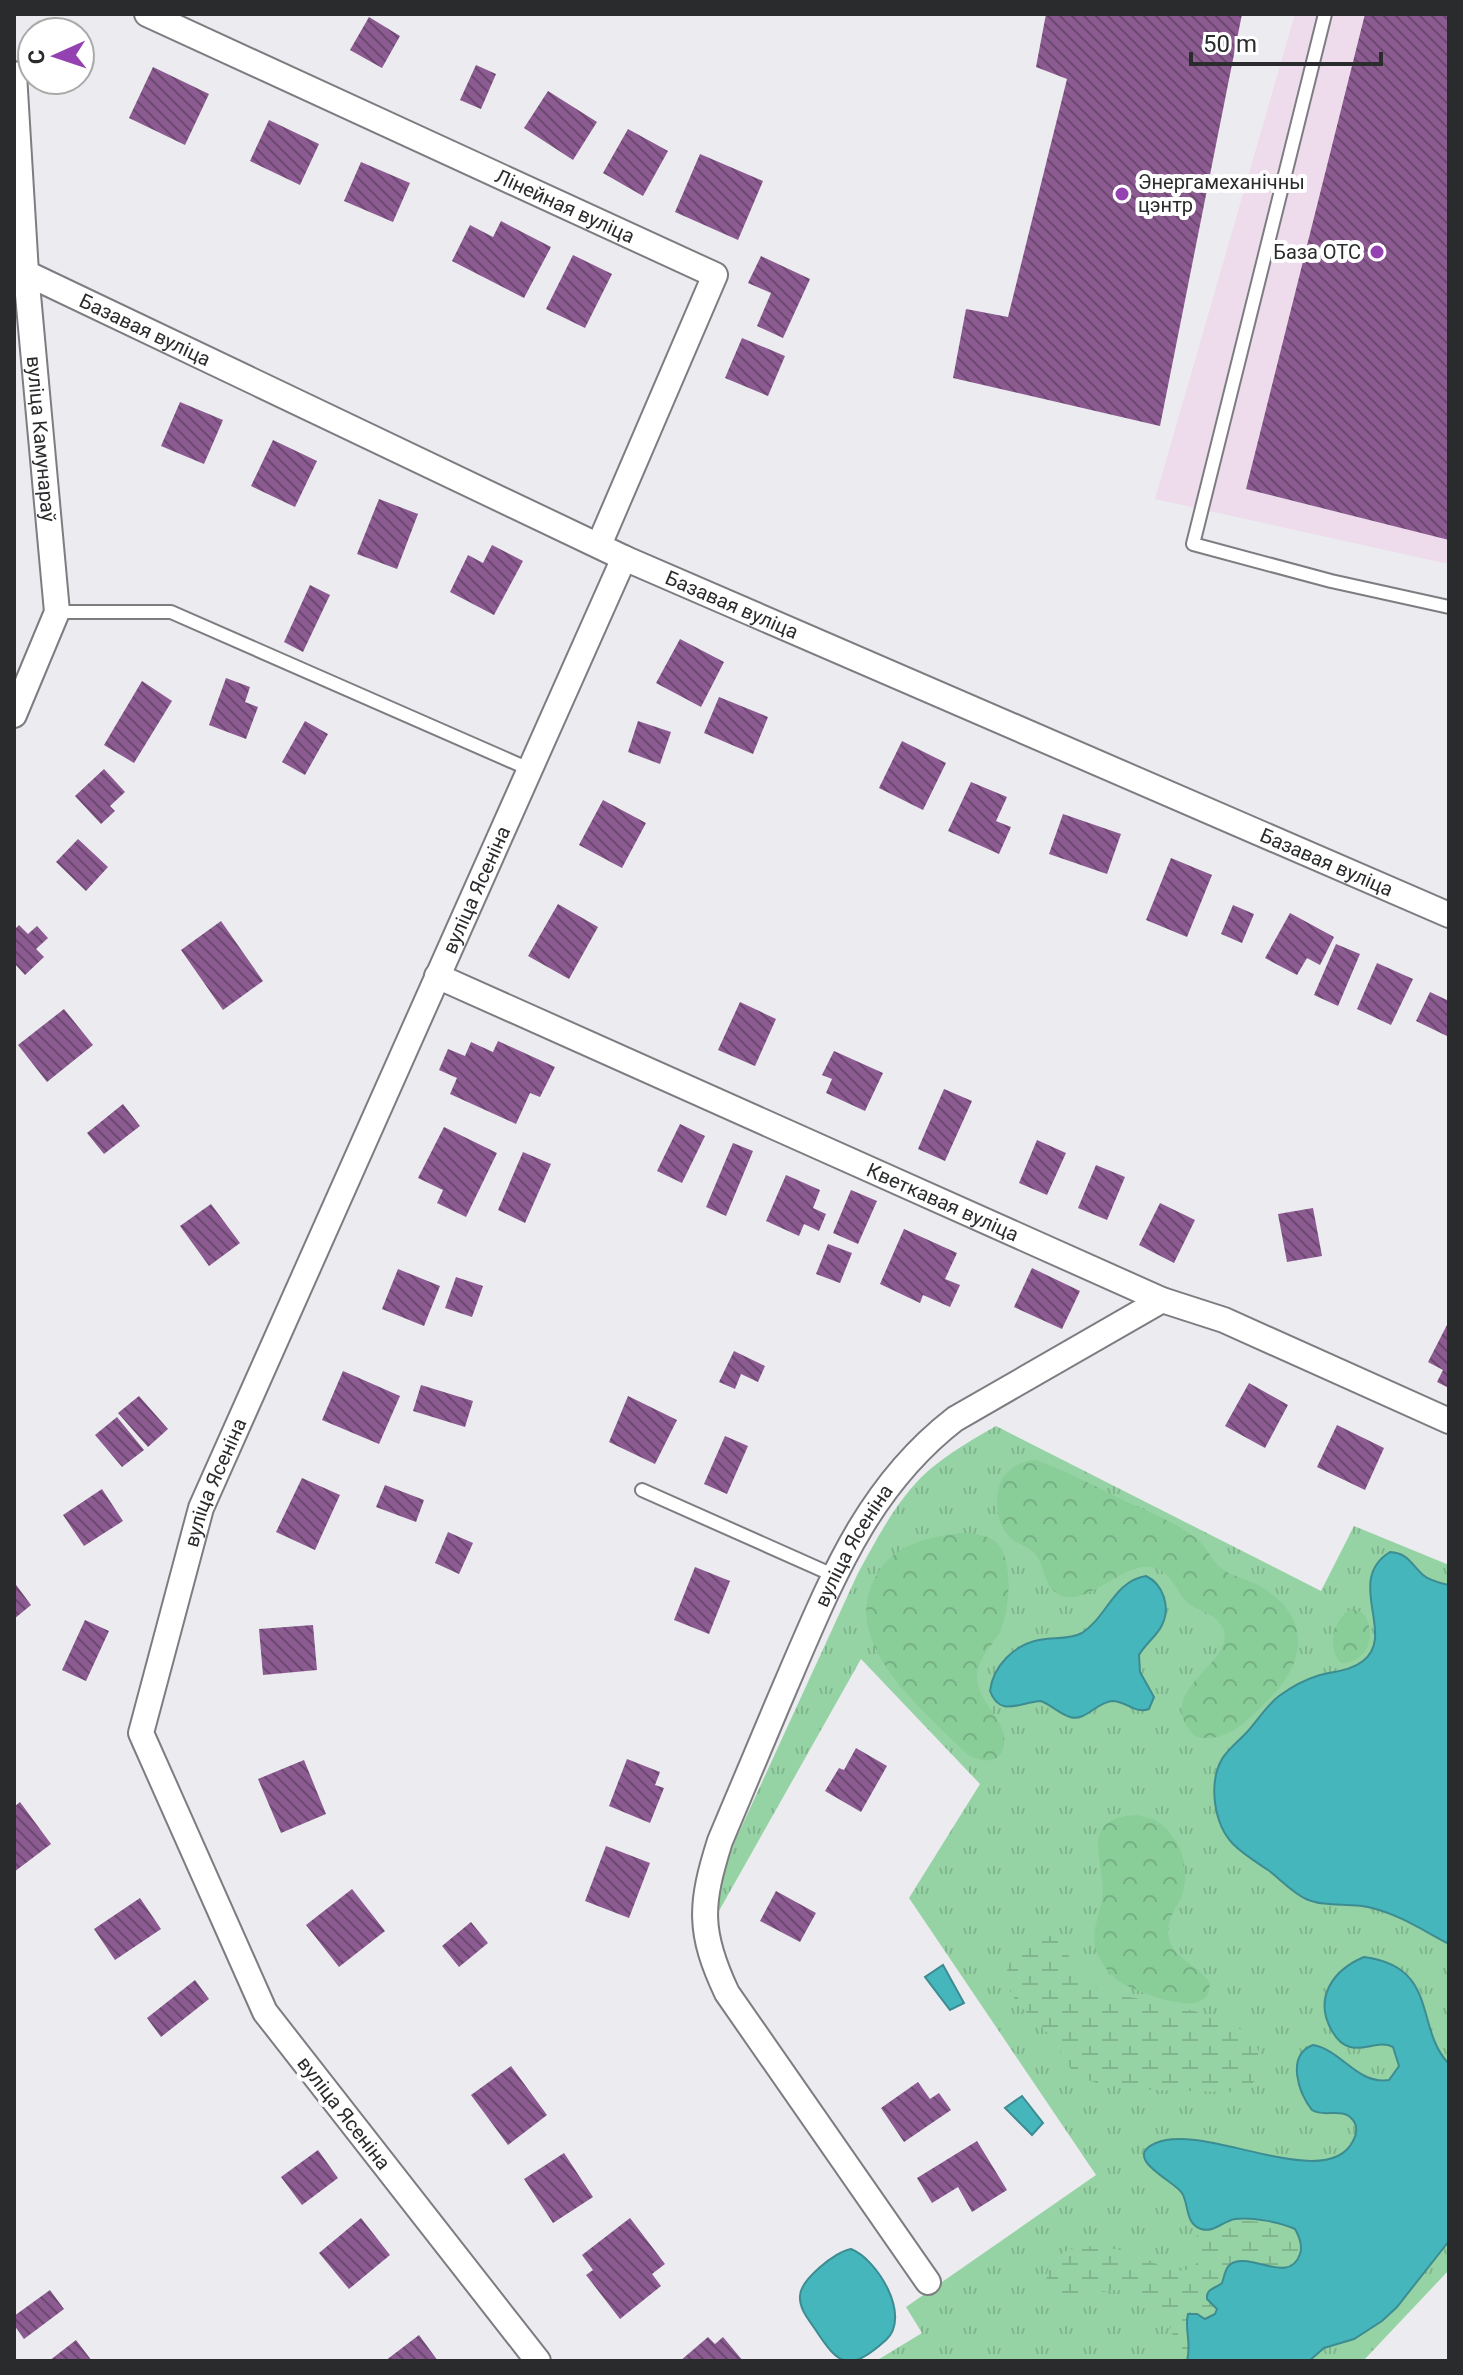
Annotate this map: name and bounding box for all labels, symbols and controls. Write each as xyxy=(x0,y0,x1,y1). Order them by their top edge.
north arrow xyxy=(16,16,96,96)
scale bar xyxy=(1191,16,1381,66)
text: 50 m xyxy=(1203,30,1257,58)
text: С xyxy=(24,49,49,65)
street label: Лінейная вуліца xyxy=(491,164,638,248)
place label: Энергамеханічны цэнтр xyxy=(1138,170,1305,217)
marker: Энергамеханічны цэнтр xyxy=(1113,185,1131,203)
place label: База ОТС xyxy=(1273,240,1361,264)
marker: База ОТС xyxy=(1368,243,1386,261)
street label: Базавая вуліца xyxy=(76,288,215,371)
street label: вуліца Камунараў xyxy=(22,355,61,523)
street label: Базавая вуліца xyxy=(662,565,802,644)
street label: вуліца Ясеніна xyxy=(437,822,515,957)
street label: Базавая вуліца xyxy=(1256,823,1397,901)
street label: Кветкавая вуліца xyxy=(863,1158,1023,1246)
street label: вуліца Ясеніна xyxy=(179,1414,252,1550)
street label: вуліца Ясеніна xyxy=(810,1479,898,1611)
street label: вуліца Ясеніна xyxy=(292,2052,396,2174)

